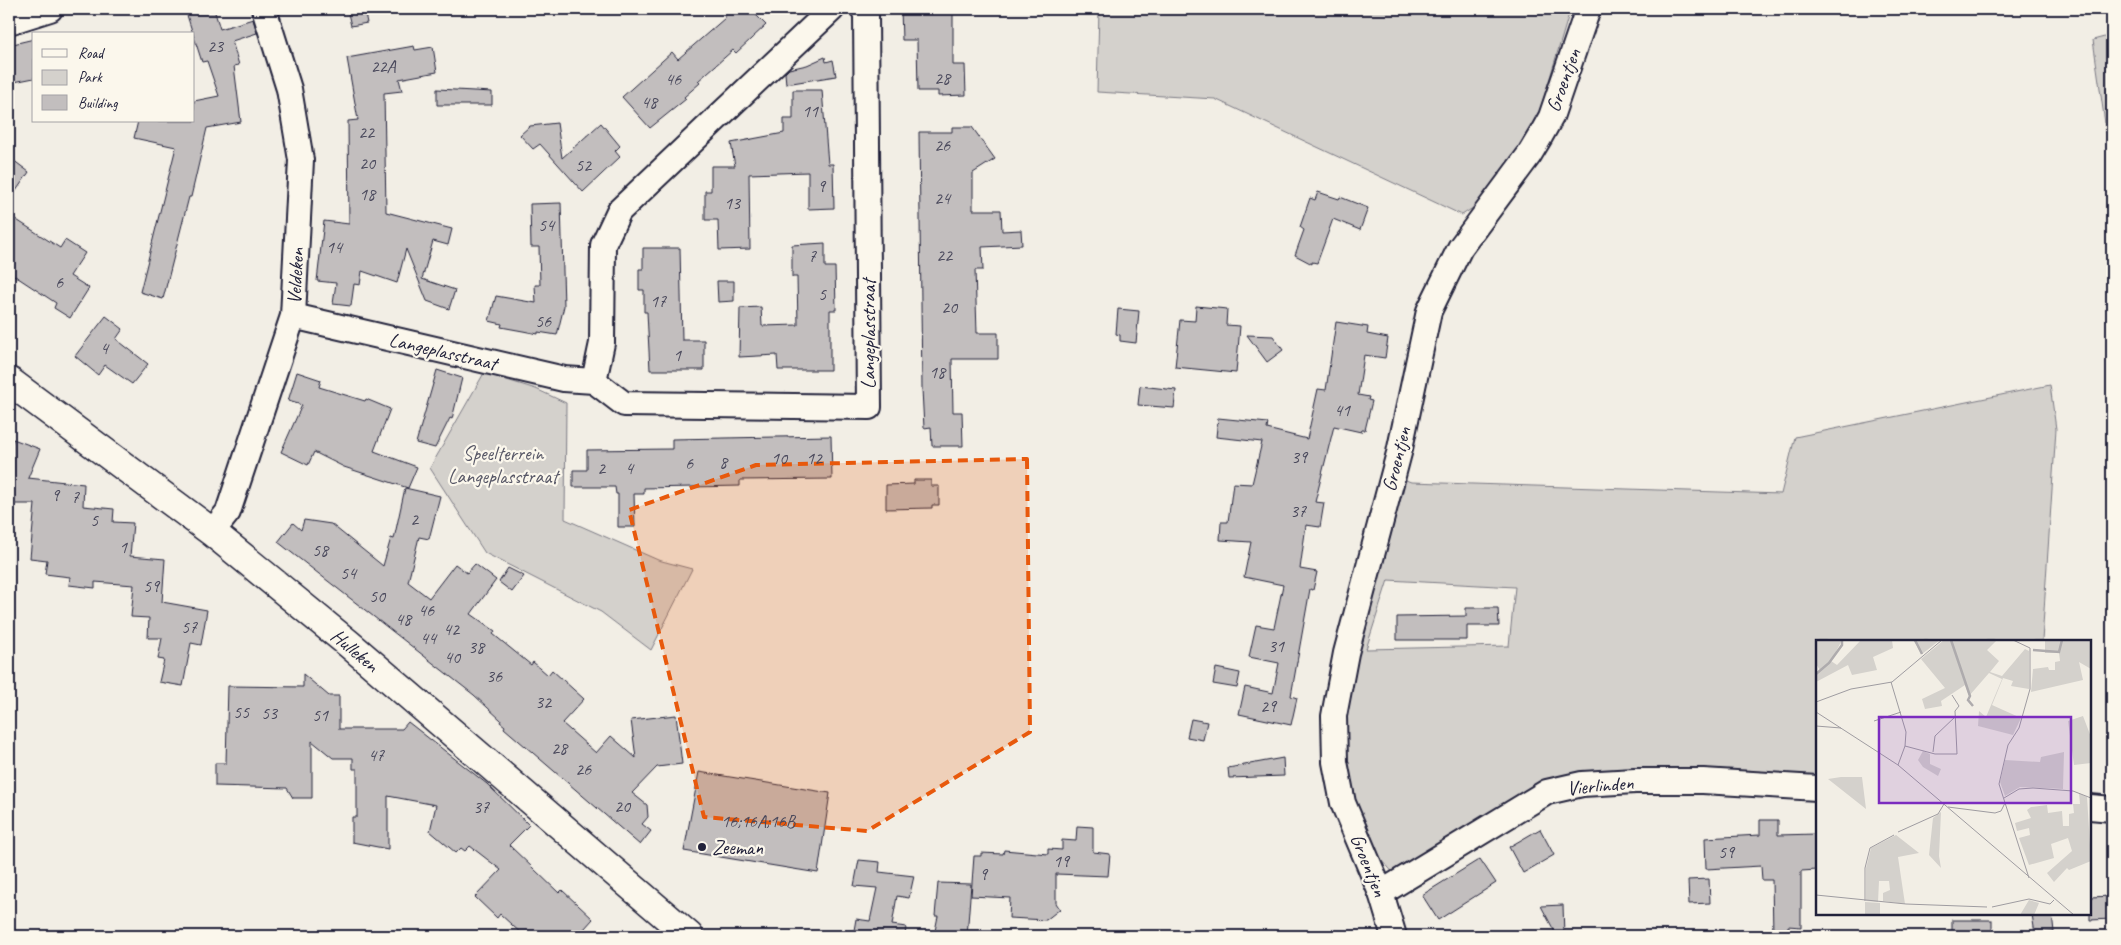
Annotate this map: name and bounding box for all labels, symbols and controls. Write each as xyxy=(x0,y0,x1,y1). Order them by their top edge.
legend xyxy=(32,32,195,122)
house number: 23 xyxy=(207,35,225,57)
text: Road xyxy=(78,44,105,63)
street label: Groentjen xyxy=(1540,44,1587,115)
house number: 22A xyxy=(370,55,397,77)
house number: 28 xyxy=(934,67,952,89)
text: Park xyxy=(78,68,103,87)
house number: 46 xyxy=(665,68,682,90)
house number: 48 xyxy=(641,91,659,113)
text: Building xyxy=(78,94,118,113)
house number: 11 xyxy=(802,100,819,122)
house number: 22 xyxy=(358,121,376,143)
house number: 26 xyxy=(934,134,951,156)
house number: 20 xyxy=(359,152,377,174)
house number: 52 xyxy=(575,154,593,176)
house number: 9 xyxy=(817,175,827,197)
house number: 18 xyxy=(359,183,377,205)
house number: 24 xyxy=(934,187,952,209)
house number: 13 xyxy=(724,192,742,214)
house number: 54 xyxy=(538,214,556,236)
house number: 14 xyxy=(326,236,344,258)
house number: 22 xyxy=(936,244,954,266)
house number: 7 xyxy=(808,245,817,267)
street label: Veldeken xyxy=(282,246,310,305)
house number: 6 xyxy=(55,271,64,293)
street label: Langeplasstraat xyxy=(856,276,881,389)
house number: 5 xyxy=(818,283,827,305)
house number: 17 xyxy=(650,290,667,312)
house number: 20 xyxy=(941,296,959,318)
house number: 56 xyxy=(535,310,552,332)
street label: Langeplasstraat xyxy=(387,327,503,377)
house number: 4 xyxy=(100,337,110,359)
house number: 1 xyxy=(673,344,682,366)
house number: 18 xyxy=(929,361,947,383)
house number: 41 xyxy=(1334,399,1351,421)
street label: Groentjen xyxy=(1376,423,1417,494)
park label: Speelterrein Langeplasstraat xyxy=(448,441,561,489)
house number: 39 xyxy=(1291,446,1309,468)
house number: 10 xyxy=(771,447,789,469)
house number: 12 xyxy=(806,447,824,469)
house number: 8 xyxy=(719,451,729,473)
house number: 6 xyxy=(685,452,694,474)
house number: 2 xyxy=(597,457,607,479)
house number: 4 xyxy=(625,457,635,479)
house number: 9 xyxy=(51,484,61,506)
house number: 7 xyxy=(71,486,80,508)
house number: 37 xyxy=(1290,500,1307,522)
house number: 2 xyxy=(410,508,420,530)
house number: 5 xyxy=(90,509,99,531)
house number: 1 xyxy=(119,536,128,558)
house number: 58 xyxy=(312,539,330,561)
house number: 54 xyxy=(340,562,358,584)
house number: 59 xyxy=(143,575,161,597)
house number: 50 xyxy=(369,585,387,607)
house number: 46 xyxy=(418,599,435,621)
house number: 48 xyxy=(395,608,413,630)
house number: 57 xyxy=(181,616,198,638)
house number: 42 xyxy=(443,618,461,640)
street label: Hulleken xyxy=(326,623,385,678)
house number: 44 xyxy=(420,627,438,649)
house number: 31 xyxy=(1268,635,1285,657)
house number: 38 xyxy=(468,636,486,658)
inset map xyxy=(1816,640,2091,915)
house number: 40 xyxy=(444,646,462,668)
house number: 36 xyxy=(486,665,503,687)
house number: 32 xyxy=(535,691,553,713)
house number: 29 xyxy=(1260,695,1278,717)
house number: 55 xyxy=(233,701,250,723)
house number: 53 xyxy=(261,702,279,724)
house number: 51 xyxy=(312,704,329,726)
house number: 28 xyxy=(551,737,569,759)
house number: 47 xyxy=(368,744,385,766)
house number: 26 xyxy=(575,758,592,780)
street label: Vierlinden xyxy=(1566,770,1635,801)
house number: 20 xyxy=(614,795,632,817)
house number: 37 xyxy=(473,796,490,818)
house number: 16;16A;16B xyxy=(721,810,797,832)
street label: Groentjen xyxy=(1345,830,1393,901)
place label: Zeeman xyxy=(712,835,764,860)
marker: Zeeman xyxy=(696,841,708,853)
house number: 59 xyxy=(1718,841,1736,863)
house number: 19 xyxy=(1053,850,1071,872)
house number: 9 xyxy=(979,863,989,885)

